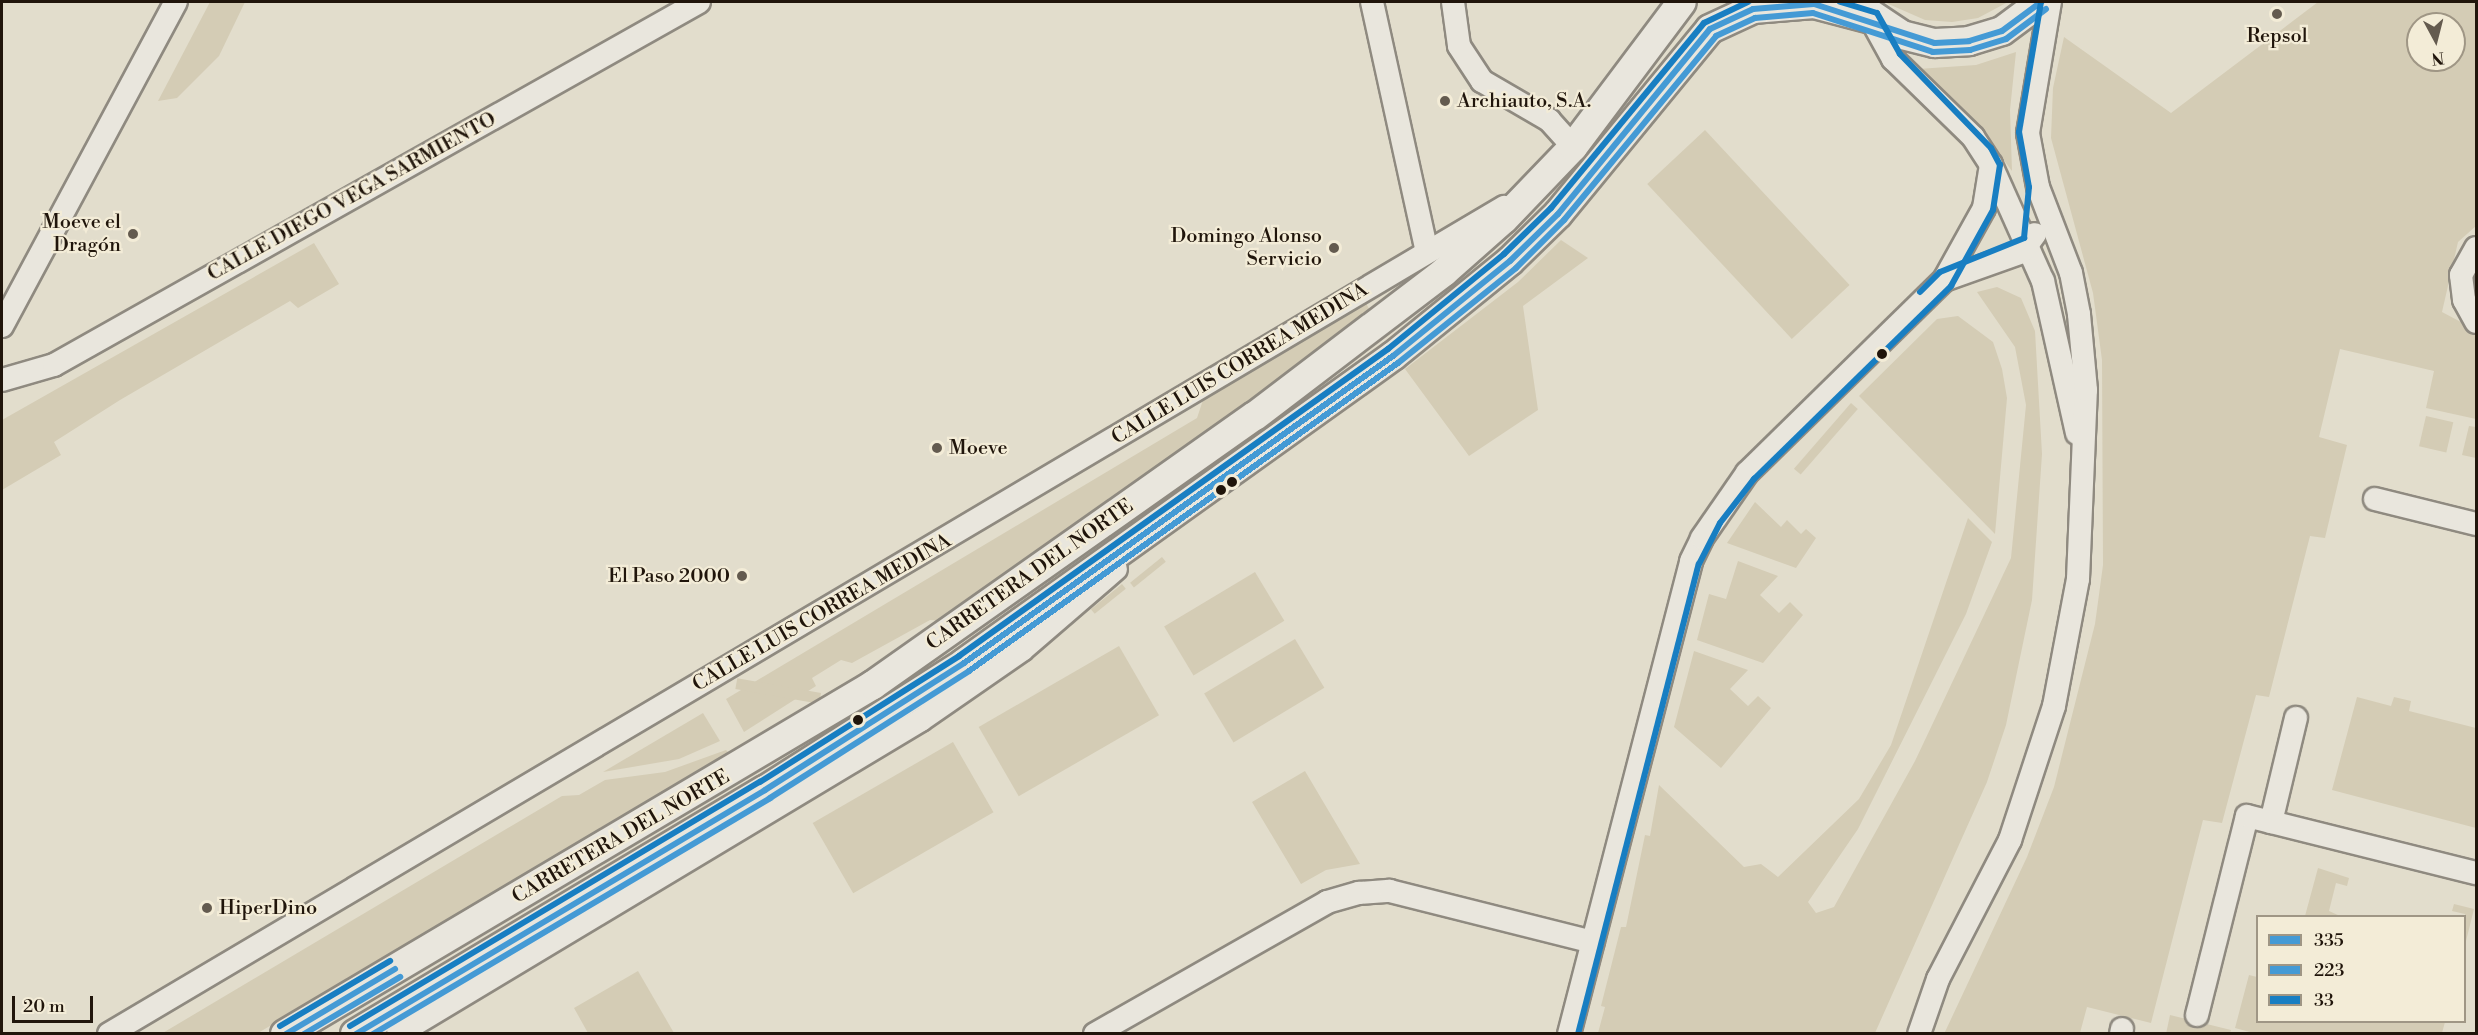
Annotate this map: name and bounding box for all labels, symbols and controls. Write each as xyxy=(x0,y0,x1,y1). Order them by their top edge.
marker: Repsol xyxy=(2270,7,2284,21)
north arrow xyxy=(2406,12,2466,72)
place label: Repsol xyxy=(2246,24,2308,48)
text: N xyxy=(2430,47,2445,69)
place label: Archiauto, S.A. xyxy=(1457,89,1591,113)
marker: Archiauto, S.A. xyxy=(1438,94,1452,108)
street label: CALLE DIEGO VEGA SARMIENTO xyxy=(204,107,500,287)
place label: Moeve el Dragón xyxy=(42,210,121,257)
place label: Domingo Alonso Servicio xyxy=(1171,225,1322,272)
marker: Moeve el Dragón xyxy=(126,227,140,241)
marker: Domingo Alonso Servicio xyxy=(1327,241,1341,255)
street label: CALLE LUIS CORREA MEDINA xyxy=(1108,278,1372,450)
unlabelled marker xyxy=(1876,348,1888,360)
place label: Moeve xyxy=(949,436,1008,460)
marker: Moeve xyxy=(930,441,944,455)
unlabelled marker xyxy=(1226,476,1238,488)
unlabelled marker xyxy=(1215,484,1227,496)
street label: CARRETERA DEL NORTE xyxy=(922,494,1138,656)
street label: CALLE LUIS CORREA MEDINA xyxy=(688,529,956,697)
place label: El Paso 2000 xyxy=(608,564,730,588)
marker: El Paso 2000 xyxy=(735,569,749,583)
unlabelled marker xyxy=(852,714,864,726)
street label: CARRETERA DEL NORTE xyxy=(508,765,734,909)
place label: HiperDino xyxy=(219,896,317,920)
marker: HiperDino xyxy=(200,901,214,915)
legend xyxy=(2256,915,2466,1023)
text: 335 xyxy=(2314,929,2344,952)
text: 223 xyxy=(2314,959,2344,982)
scale bar xyxy=(15,984,96,1022)
text: 33 xyxy=(2314,989,2334,1012)
text: 20 m xyxy=(23,995,65,1018)

